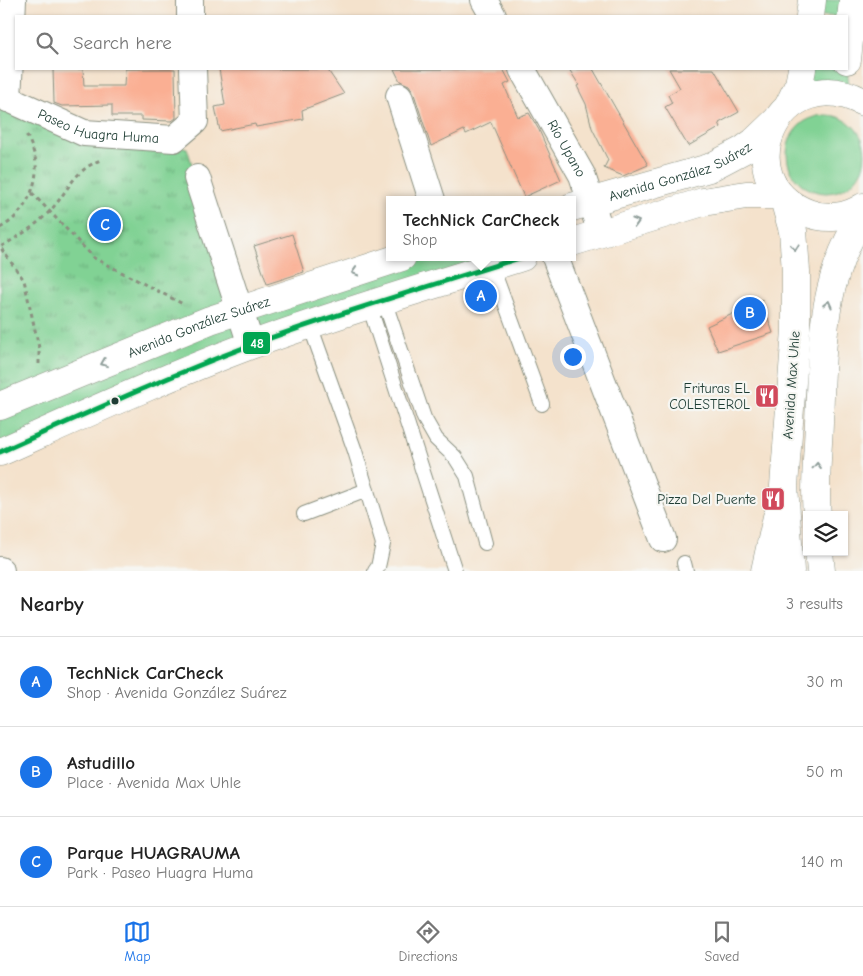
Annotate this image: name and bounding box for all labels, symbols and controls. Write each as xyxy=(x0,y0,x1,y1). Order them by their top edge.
search box xyxy=(15,15,848,70)
icon: search xyxy=(33,29,61,57)
text: Search here xyxy=(73,32,172,54)
street label: Paseo Huagra Huma xyxy=(35,105,159,147)
street label: Río Upano xyxy=(543,117,589,180)
street label: Avenida González Suárez xyxy=(607,139,755,205)
popup xyxy=(386,196,576,261)
pin: C xyxy=(89,206,121,244)
text: TechNick CarCheck xyxy=(403,209,559,231)
one-way arrow xyxy=(631,218,639,228)
text: Shop xyxy=(403,231,437,249)
one-way arrow xyxy=(789,243,800,251)
one-way arrow xyxy=(352,267,360,277)
pin: A xyxy=(465,277,497,315)
street label: Avenida González Suárez xyxy=(125,293,272,362)
pin: B xyxy=(734,294,766,332)
one-way arrow xyxy=(822,300,833,309)
street label: Avenida Max Uhle xyxy=(779,330,804,440)
line badge: 48 xyxy=(242,331,271,355)
text: 48 xyxy=(250,335,264,352)
your location xyxy=(560,344,586,370)
one-way arrow xyxy=(100,356,109,367)
place label: Frituras EL COLESTEROL xyxy=(669,380,750,413)
restaurant icon: Frituras EL COLESTEROL xyxy=(754,383,780,409)
unlabelled marker xyxy=(110,396,120,406)
one-way arrow xyxy=(812,462,823,470)
restaurant icon: Pizza Del Puente xyxy=(760,486,786,512)
place label: Pizza Del Puente xyxy=(657,491,756,508)
map controls xyxy=(803,511,848,556)
button: layers xyxy=(803,511,848,556)
text: Nearby xyxy=(20,592,84,616)
text: 3 results xyxy=(786,595,843,613)
text: TechNick CarCheck xyxy=(67,662,223,684)
text: A xyxy=(32,673,40,691)
text: 30 m xyxy=(807,673,843,691)
text: Shop · Avenida González Suárez xyxy=(67,684,287,702)
text: Astudillo xyxy=(67,752,135,774)
text: B xyxy=(31,763,41,781)
text: 50 m xyxy=(806,763,843,781)
text: Place · Avenida Max Uhle xyxy=(67,774,241,792)
text: Parque HUAGRAUMA xyxy=(67,842,240,864)
text: C xyxy=(31,853,41,871)
text: 140 m xyxy=(801,853,843,871)
text: Park · Paseo Huagra Huma xyxy=(67,864,253,882)
tab: Map xyxy=(123,918,151,965)
tab: Directions xyxy=(398,918,458,965)
tab: Saved xyxy=(705,918,740,965)

